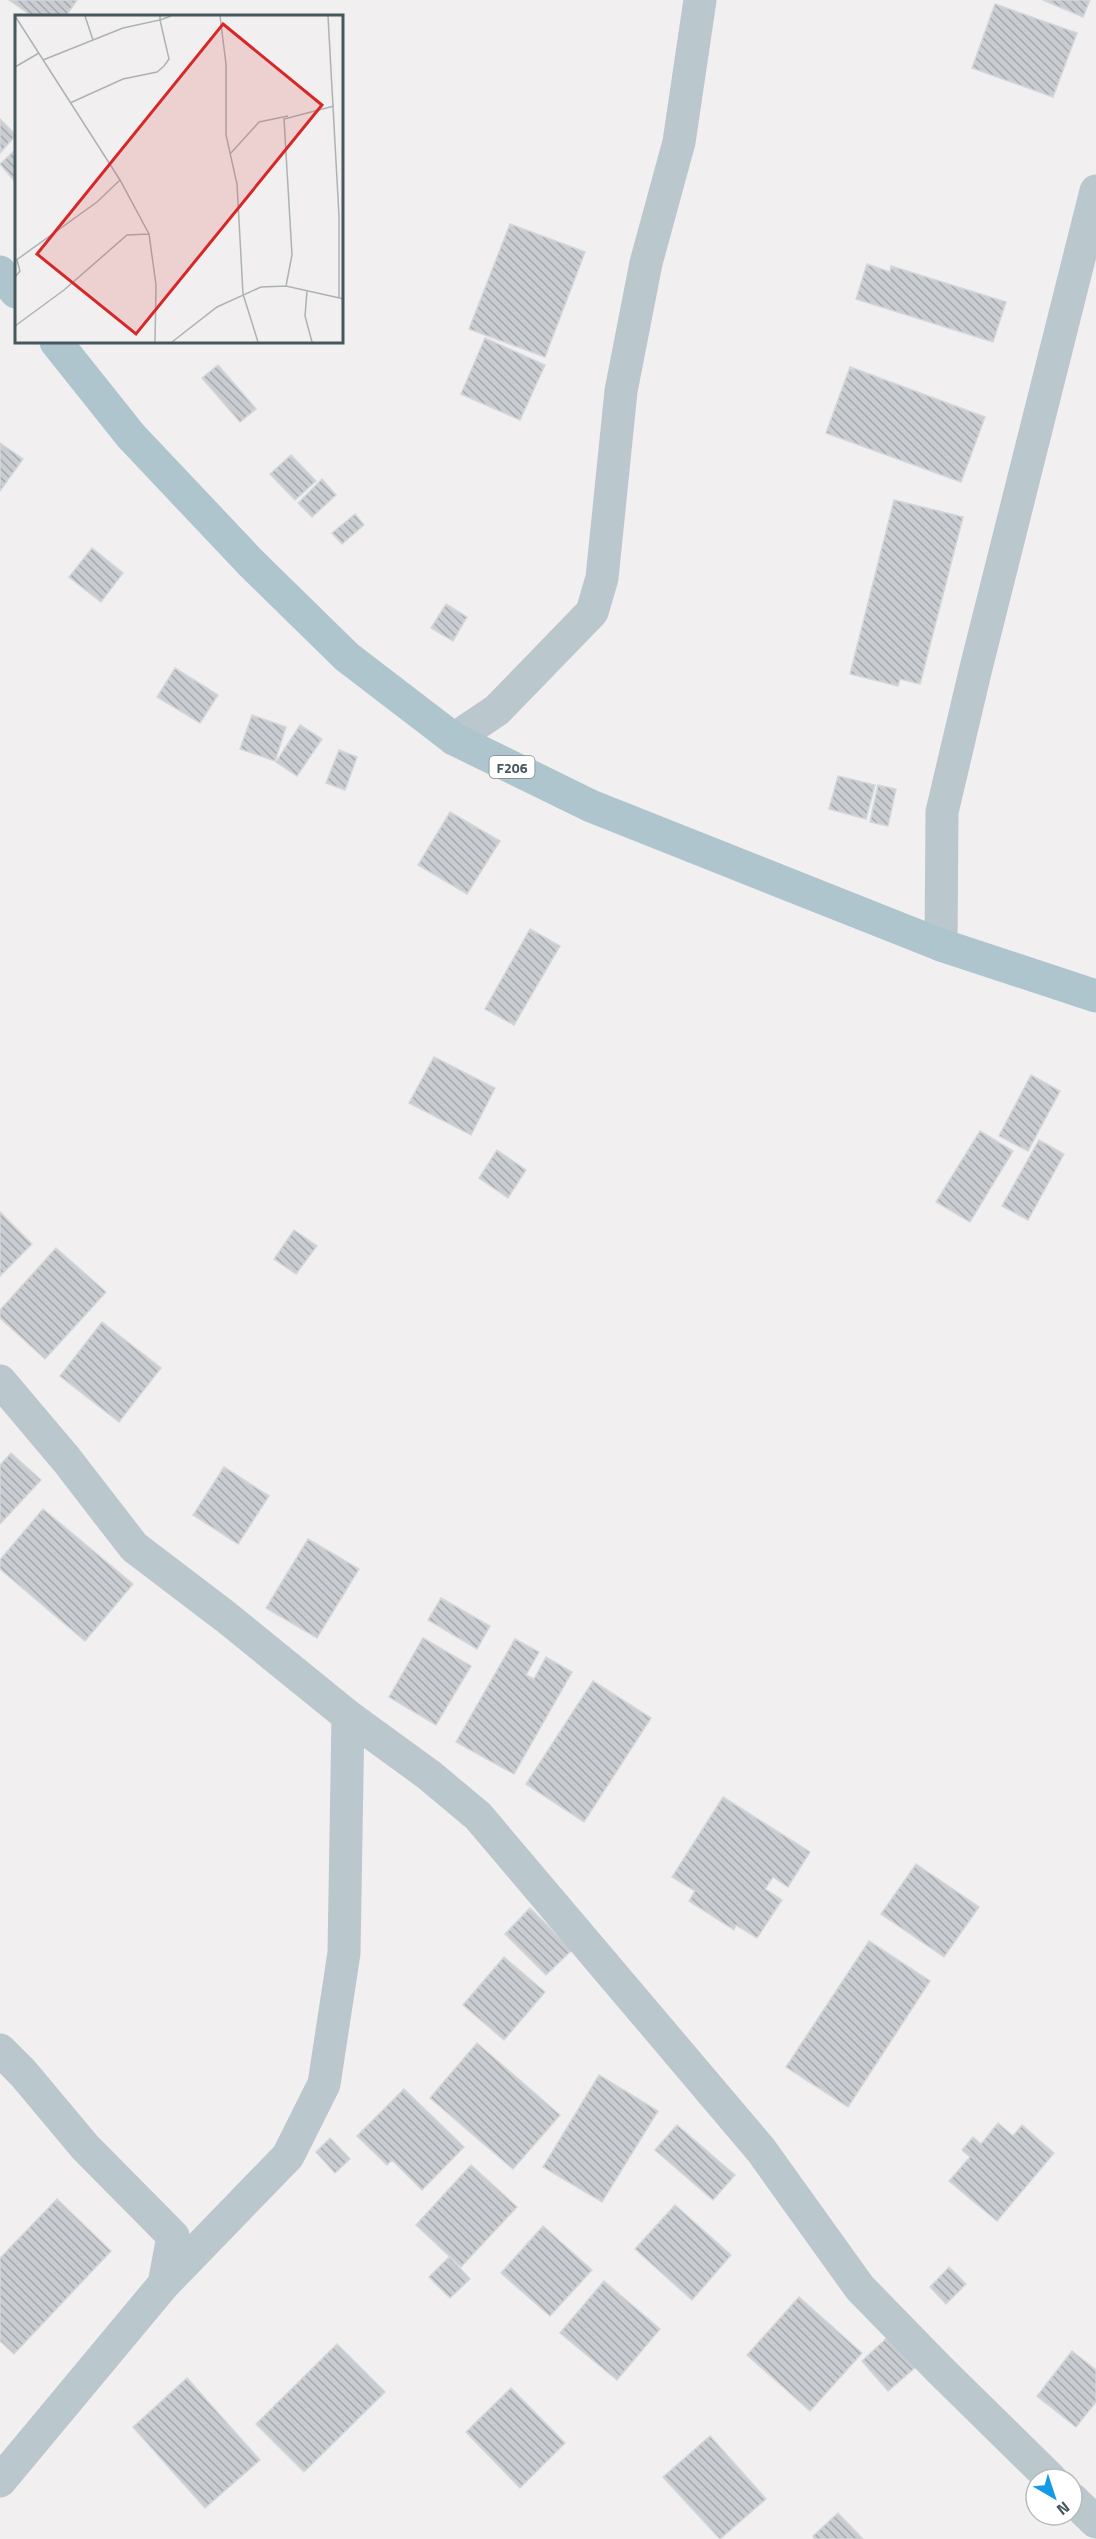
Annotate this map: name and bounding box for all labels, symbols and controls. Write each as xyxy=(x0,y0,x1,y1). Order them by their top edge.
inset map xyxy=(15,15,344,344)
road number: F206 xyxy=(490,756,534,778)
north arrow xyxy=(1024,2467,1084,2527)
text: N xyxy=(1052,2496,1075,2521)

